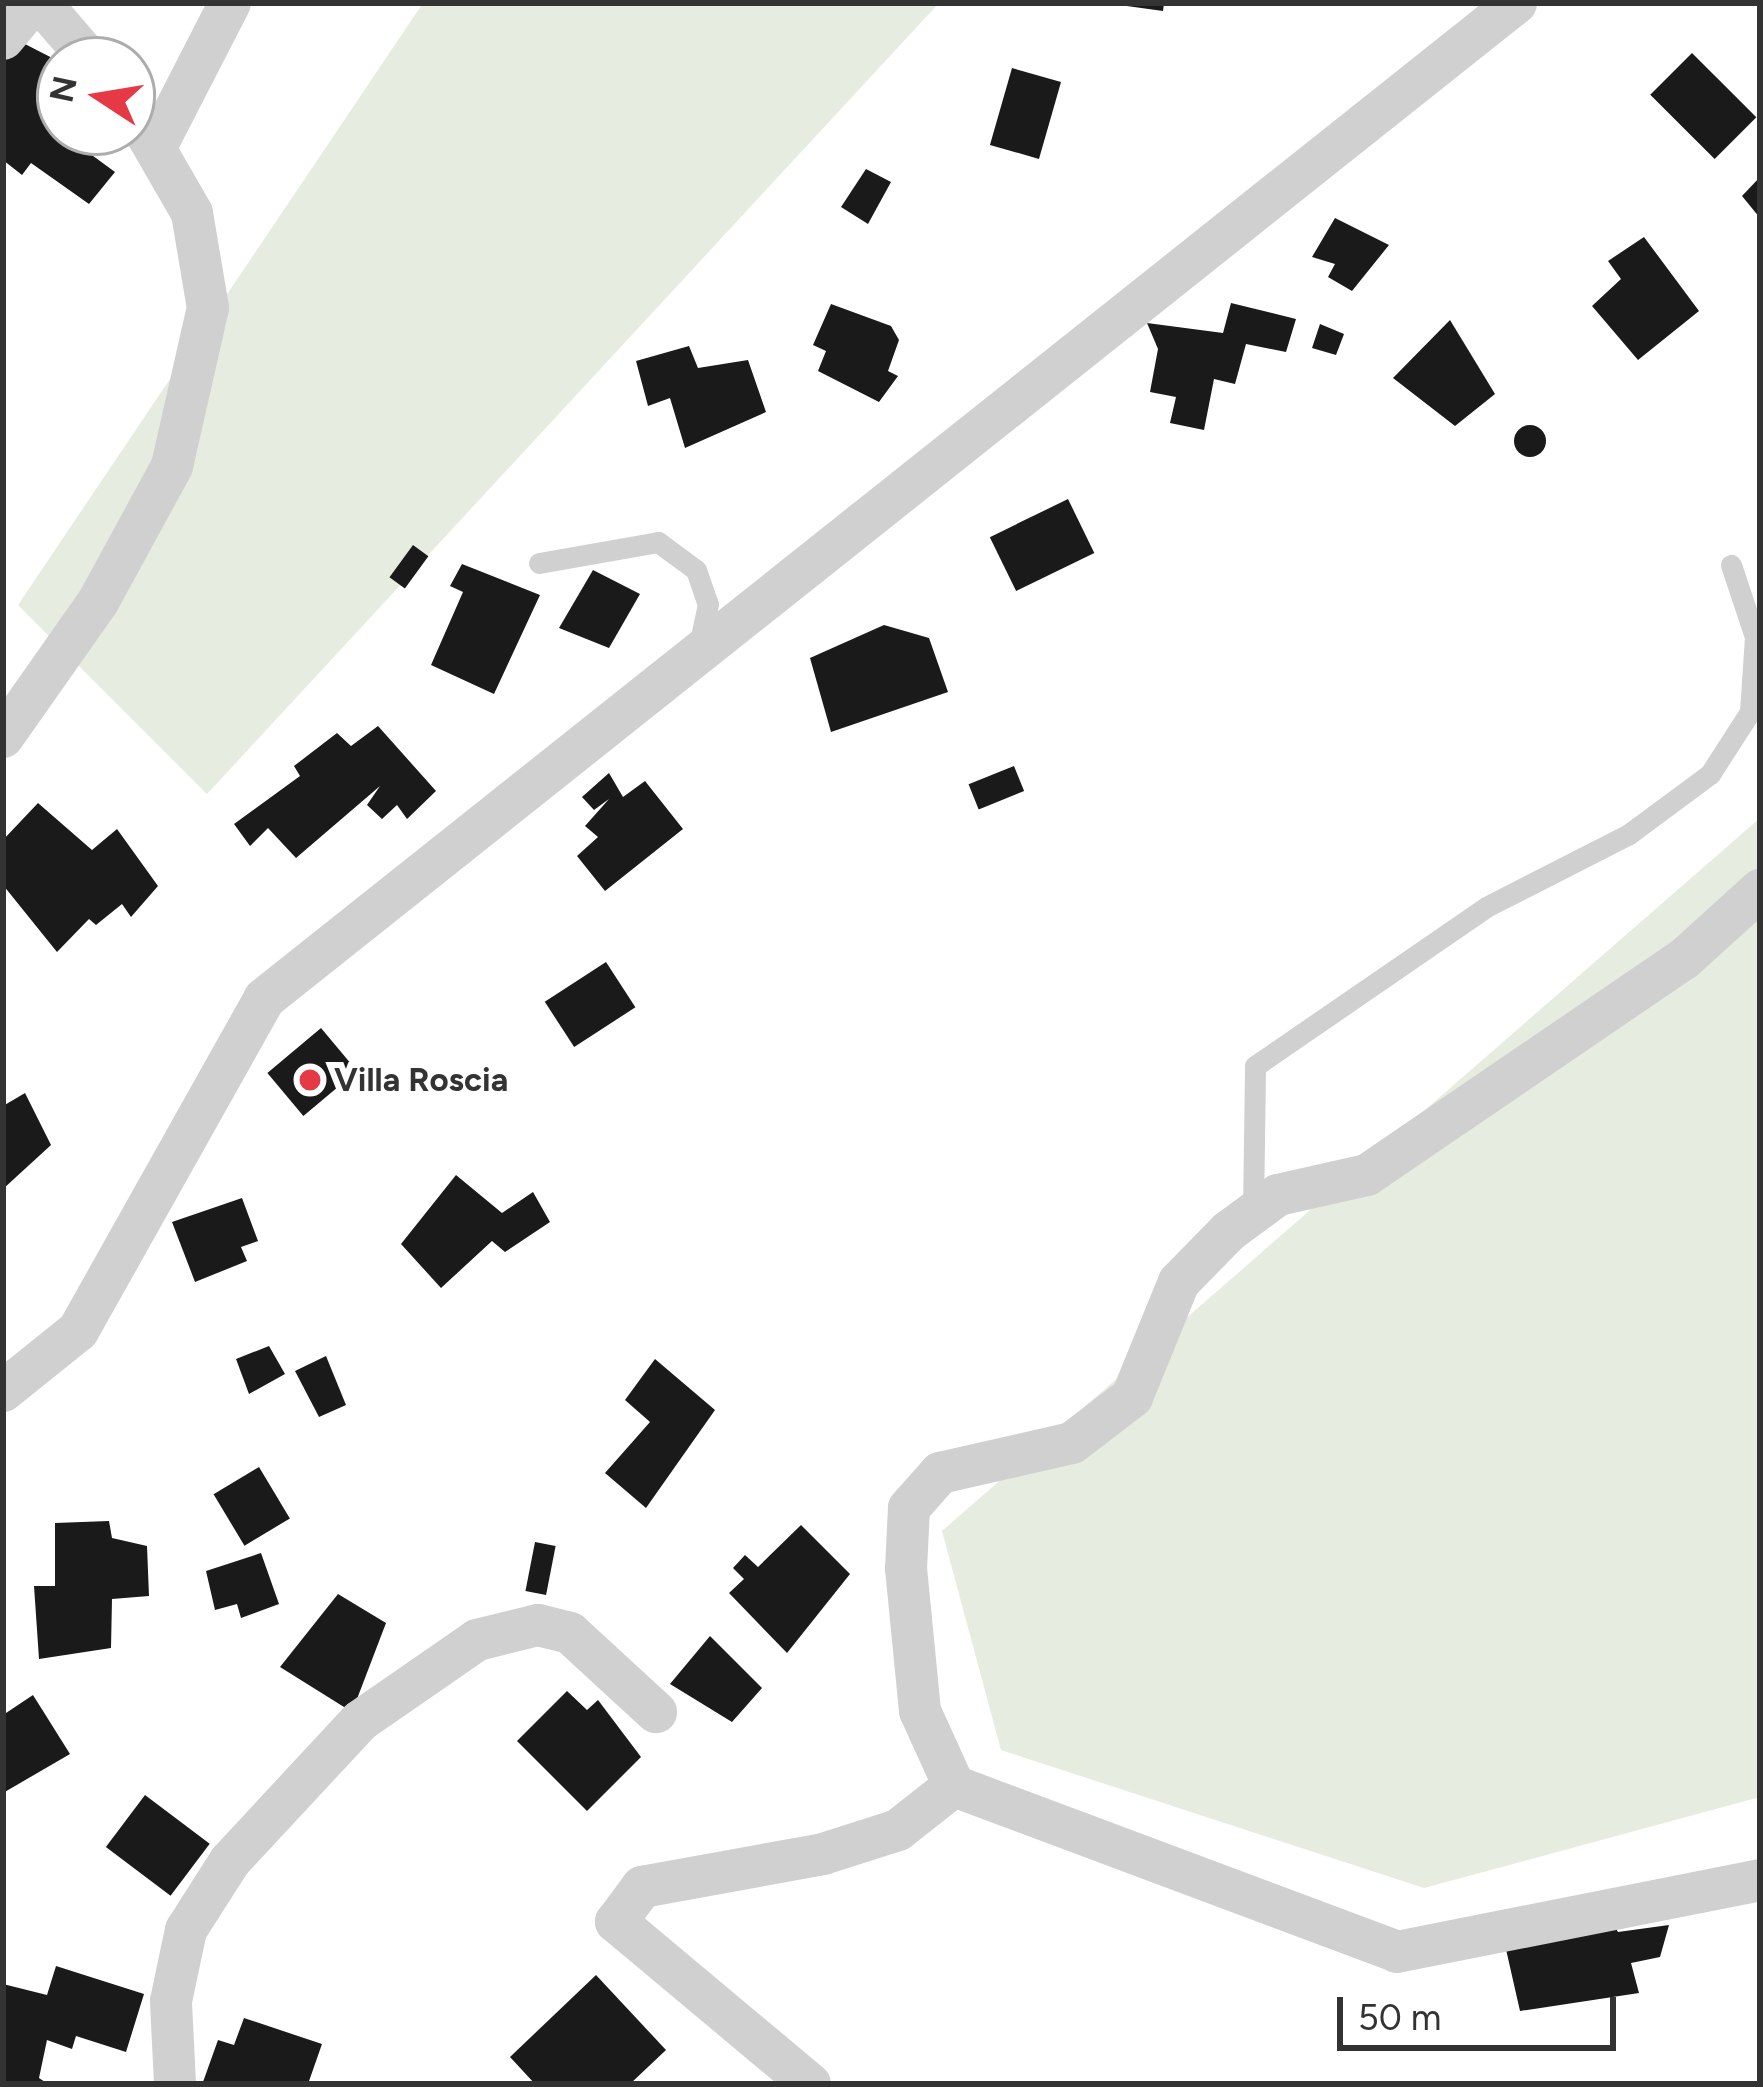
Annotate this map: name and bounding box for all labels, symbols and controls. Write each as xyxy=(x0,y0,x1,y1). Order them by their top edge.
north arrow xyxy=(36,36,156,156)
text: N xyxy=(42,73,85,106)
place label: Villa Roscia xyxy=(334,1060,508,1100)
marker: Villa Roscia xyxy=(297,1067,323,1093)
scale bar xyxy=(1343,1973,1622,2047)
text: 50 m xyxy=(1358,1996,1441,2039)

